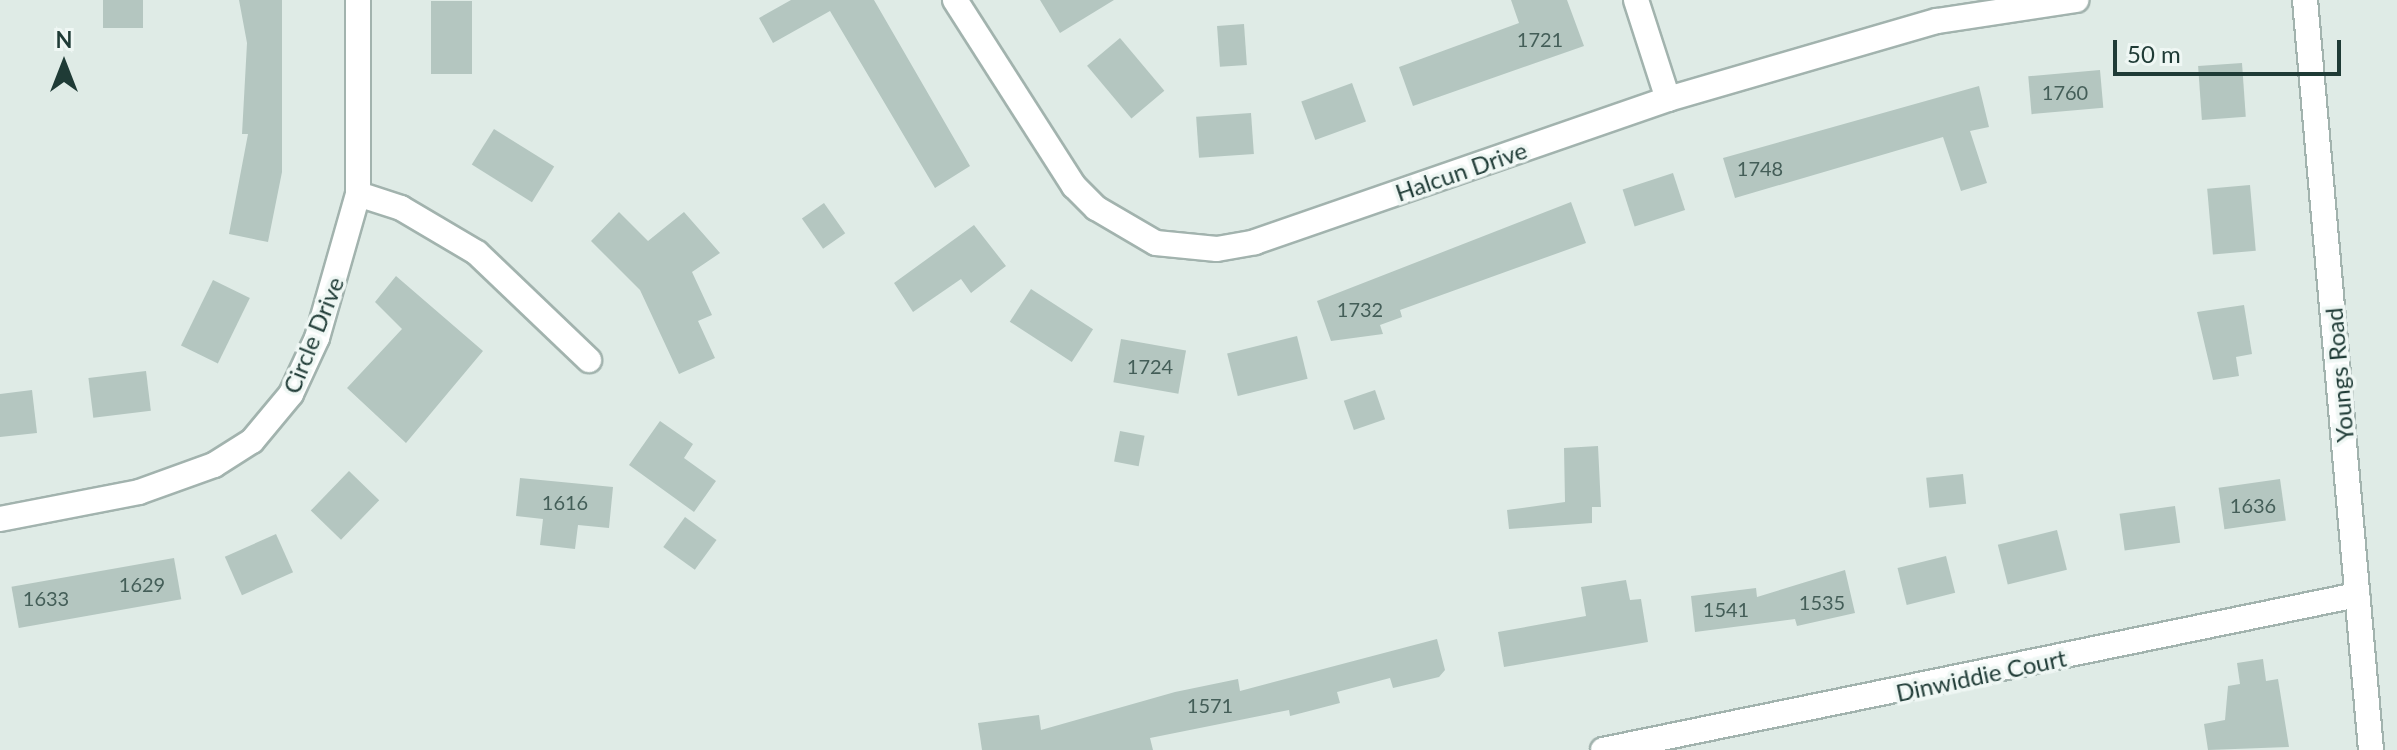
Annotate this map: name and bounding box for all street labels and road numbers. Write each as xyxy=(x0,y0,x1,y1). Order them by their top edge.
street label: Halcun Drive xyxy=(1391,135,1531,207)
street label: Circle Drive xyxy=(277,272,349,398)
street label: Youngs Road xyxy=(2319,307,2359,443)
street label: Dinwiddie Court xyxy=(1893,643,2069,707)

